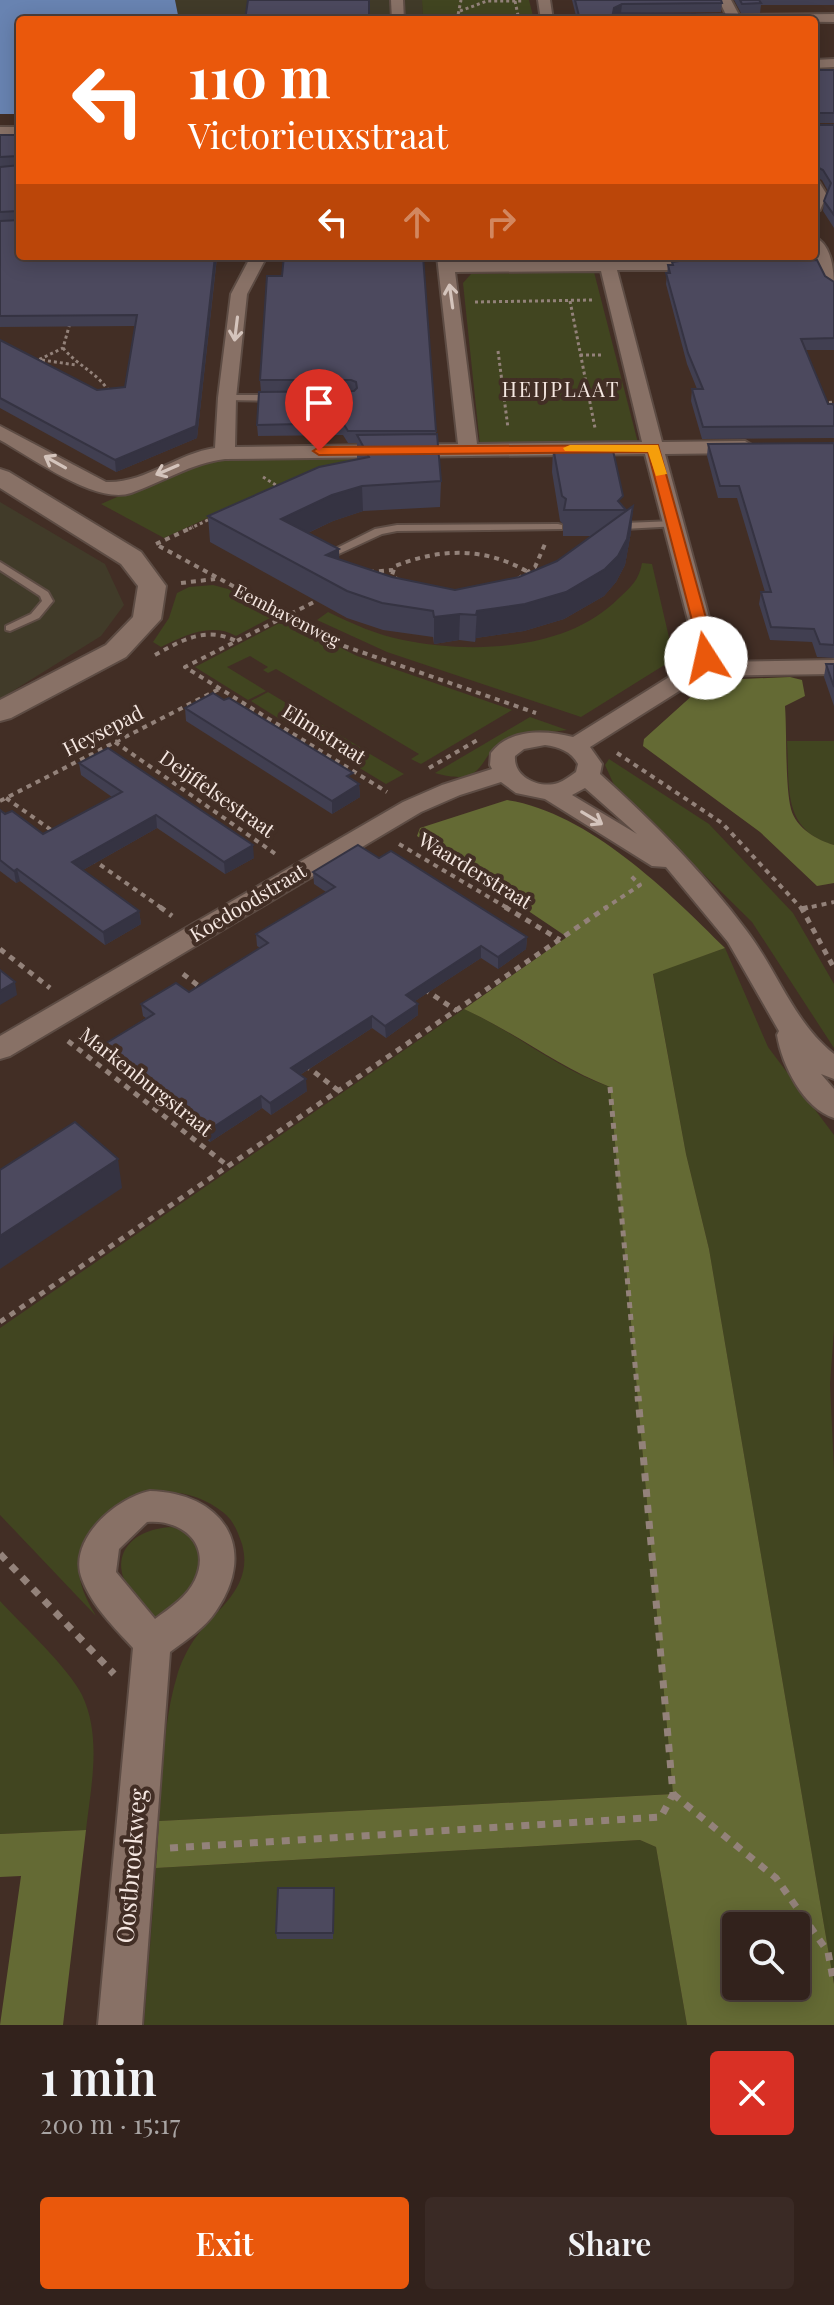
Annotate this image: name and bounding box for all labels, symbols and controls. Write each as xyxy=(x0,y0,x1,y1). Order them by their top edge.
text: 110 m xyxy=(188,38,331,113)
icon: left xyxy=(56,48,160,152)
text: Victorieuxstraat xyxy=(188,110,448,158)
icon: left xyxy=(311,200,355,244)
icon: ahead xyxy=(395,200,439,244)
icon: right xyxy=(479,200,523,244)
one-way arrow xyxy=(443,284,458,309)
one-way arrow xyxy=(228,316,243,341)
pin xyxy=(285,369,353,451)
district label: HEIJPLAAT xyxy=(502,375,620,402)
icon: arrive xyxy=(297,381,341,425)
one-way arrow xyxy=(44,454,67,470)
one-way arrow xyxy=(156,464,180,479)
street label: Eemhavenweg xyxy=(230,578,345,652)
position arrow xyxy=(664,616,748,700)
street label: Elimstraat xyxy=(278,697,372,769)
street label: Heysepad xyxy=(57,698,147,761)
street label: Deijffelsestraat xyxy=(155,743,282,843)
one-way arrow xyxy=(580,811,604,826)
street label: Waarderstraat xyxy=(413,825,538,915)
street label: Koedoodstraat xyxy=(184,856,311,947)
street label: Markenburgstraat xyxy=(75,1020,220,1142)
street label: Oostbroekweg xyxy=(107,1787,153,1945)
map controls xyxy=(722,1912,810,2000)
button: search xyxy=(722,1912,810,2000)
text: 1 min xyxy=(40,2044,157,2108)
button: close xyxy=(710,2051,794,2135)
text: 200 m · 15:17 xyxy=(40,2106,180,2141)
button: Exit xyxy=(40,2197,409,2289)
button: Share xyxy=(425,2197,794,2289)

